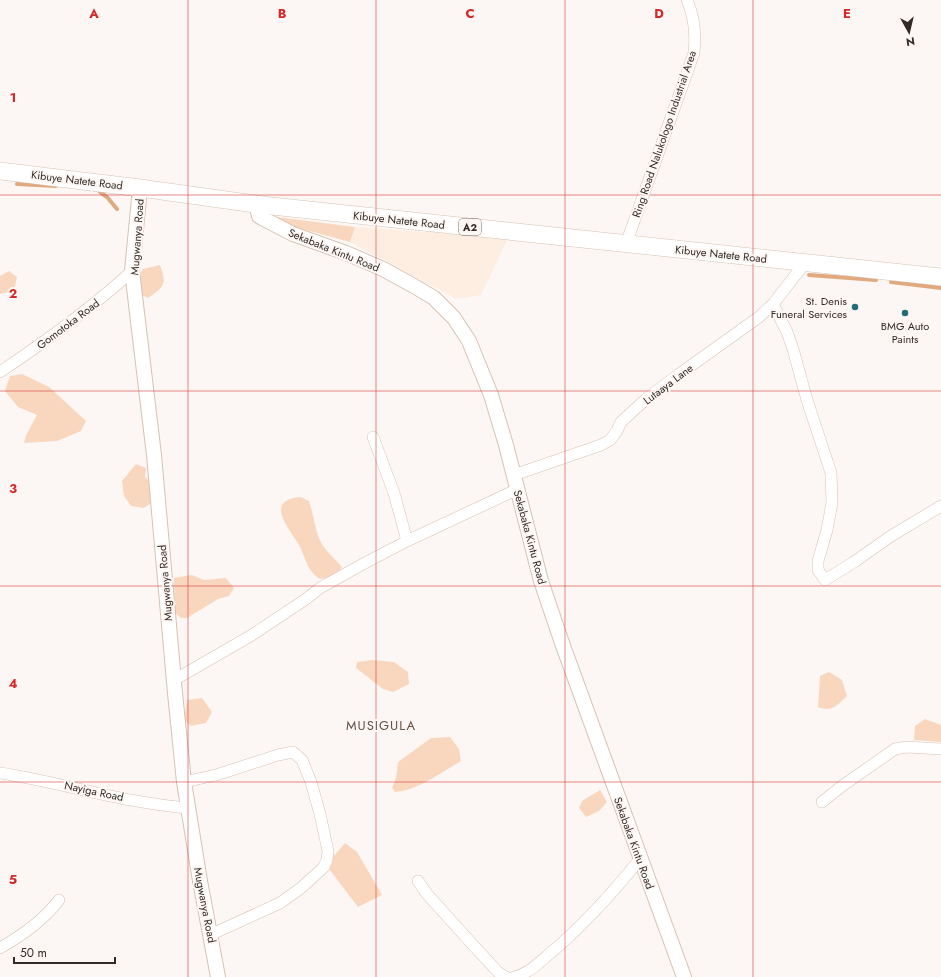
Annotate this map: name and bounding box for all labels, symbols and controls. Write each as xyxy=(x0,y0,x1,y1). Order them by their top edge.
text: A xyxy=(88,4,99,23)
text: B xyxy=(278,4,287,23)
text: C xyxy=(465,4,475,23)
text: D xyxy=(654,4,664,23)
text: E xyxy=(843,4,851,23)
north arrow xyxy=(889,12,929,52)
text: N xyxy=(905,33,916,50)
street label: Ring Road Nalukologo Industrial Area xyxy=(628,48,700,220)
text: 1 xyxy=(10,88,16,107)
street label: Kibuye Natete Road xyxy=(30,166,124,194)
street label: Mugwanya Road xyxy=(126,198,148,276)
street label: Kibuye Natete Road xyxy=(352,207,446,233)
road number: A2 xyxy=(459,219,481,235)
street label: Sekabaka Kintu Road xyxy=(286,224,382,276)
street label: Kibuye Natete Road xyxy=(674,241,768,267)
text: 2 xyxy=(9,284,17,303)
place label: St. Denis Funeral Services xyxy=(771,293,848,322)
street label: Gomotoka Road xyxy=(33,295,103,353)
marker: St. Denis Funeral Services xyxy=(850,302,860,312)
marker: BMG Auto Paints xyxy=(900,308,910,318)
place label: BMG Auto Paints xyxy=(881,318,929,347)
street label: Lutaaya Lane xyxy=(640,360,697,408)
text: 3 xyxy=(9,479,17,498)
street label: Sekabaka Kintu Road xyxy=(510,488,550,586)
street label: Mugwanya Road xyxy=(154,544,176,622)
text: 4 xyxy=(8,674,18,693)
district label: MUSIGULA xyxy=(346,716,416,735)
street label: Nayiga Road xyxy=(63,777,125,805)
street label: Sekabaka Kintu Road xyxy=(610,795,658,891)
street label: Mugwanya Road xyxy=(190,866,220,944)
text: 5 xyxy=(9,870,17,889)
scale bar xyxy=(14,939,115,965)
text: 50 m xyxy=(20,944,47,962)

